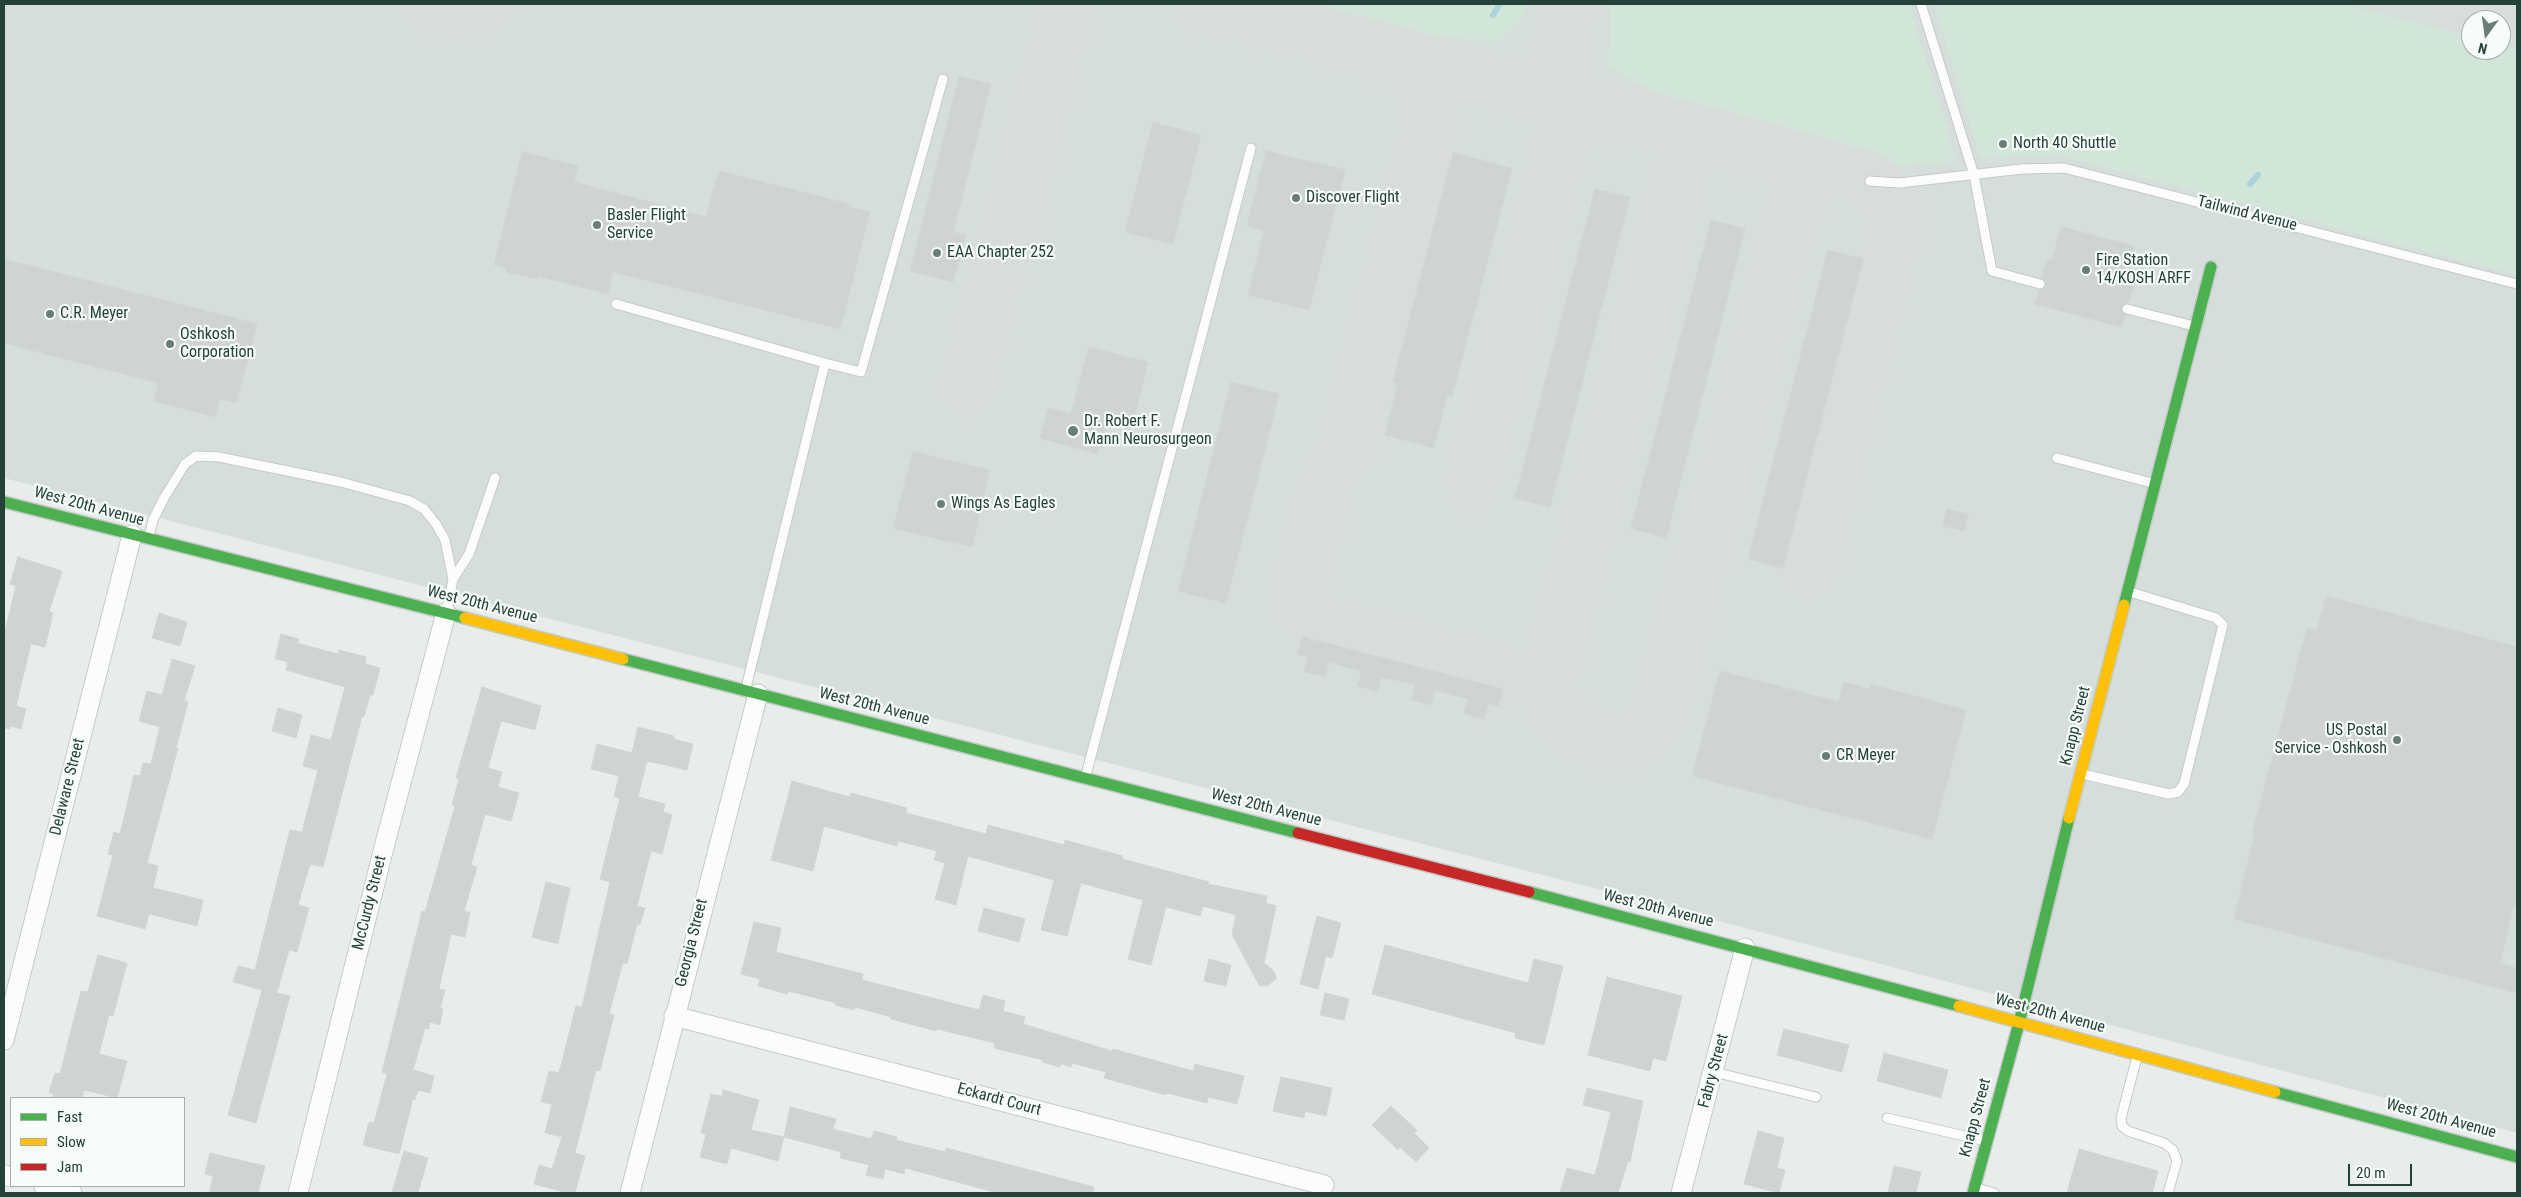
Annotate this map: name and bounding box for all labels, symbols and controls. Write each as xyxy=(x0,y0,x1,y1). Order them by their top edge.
north arrow xyxy=(2461,10,2511,60)
text: N xyxy=(2477,40,2489,57)
place label: North 40 Shuttle xyxy=(2013,134,2116,154)
marker: North 40 Shuttle xyxy=(1997,138,2009,150)
place label: Discover Flight xyxy=(1306,188,1400,208)
marker: Discover Flight xyxy=(1290,192,1302,204)
street label: Tailwind Avenue xyxy=(2195,192,2299,236)
place label: Basler Flight Service xyxy=(607,206,686,244)
marker: Basler Flight Service xyxy=(591,219,603,231)
place label: EAA Chapter 252 xyxy=(947,243,1054,263)
marker: EAA Chapter 252 xyxy=(931,247,943,259)
place label: Fire Station 14/KOSH ARFF xyxy=(2096,251,2191,289)
marker: Fire Station 14/KOSH ARFF xyxy=(2080,264,2092,276)
place label: C.R. Meyer xyxy=(60,304,128,324)
marker: C.R. Meyer xyxy=(44,308,56,320)
place label: Oshkosh Corporation xyxy=(180,325,254,363)
marker: Oshkosh Corporation xyxy=(164,338,176,350)
place label: Dr. Robert F. Mann Neurosurgeon xyxy=(1084,412,1212,450)
marker: Dr. Robert F. Mann Neurosurgeon xyxy=(1066,424,1080,438)
street label: West 20th Avenue xyxy=(32,483,146,531)
place label: Wings As Eagles xyxy=(951,494,1056,514)
marker: Wings As Eagles xyxy=(935,498,947,510)
street label: West 20th Avenue xyxy=(425,582,539,628)
street label: West 20th Avenue xyxy=(817,684,931,730)
street label: Knapp Street xyxy=(2057,684,2095,768)
place label: US Postal Service - Oshkosh xyxy=(2275,721,2387,759)
marker: US Postal Service - Oshkosh xyxy=(2391,734,2403,746)
street label: Delaware Street xyxy=(47,736,89,838)
place label: CR Meyer xyxy=(1836,746,1896,766)
marker: CR Meyer xyxy=(1820,750,1832,762)
street label: West 20th Avenue xyxy=(1209,785,1323,831)
street label: McCurdy Street xyxy=(349,854,391,952)
street label: West 20th Avenue xyxy=(1601,886,1715,932)
street label: Georgia Street xyxy=(672,897,712,989)
street label: West 20th Avenue xyxy=(1993,990,2107,1038)
street label: Fabry Street xyxy=(1695,1032,1733,1110)
street label: Knapp Street xyxy=(1956,1076,1996,1160)
street label: Eckardt Court xyxy=(955,1080,1043,1120)
street label: West 20th Avenue xyxy=(2384,1095,2498,1143)
legend xyxy=(10,1097,185,1187)
text: Fast xyxy=(57,1108,82,1126)
text: Slow xyxy=(57,1133,86,1151)
scale bar xyxy=(2351,1154,2415,1186)
text: Jam xyxy=(57,1158,83,1176)
text: 20 m xyxy=(2356,1164,2386,1182)

